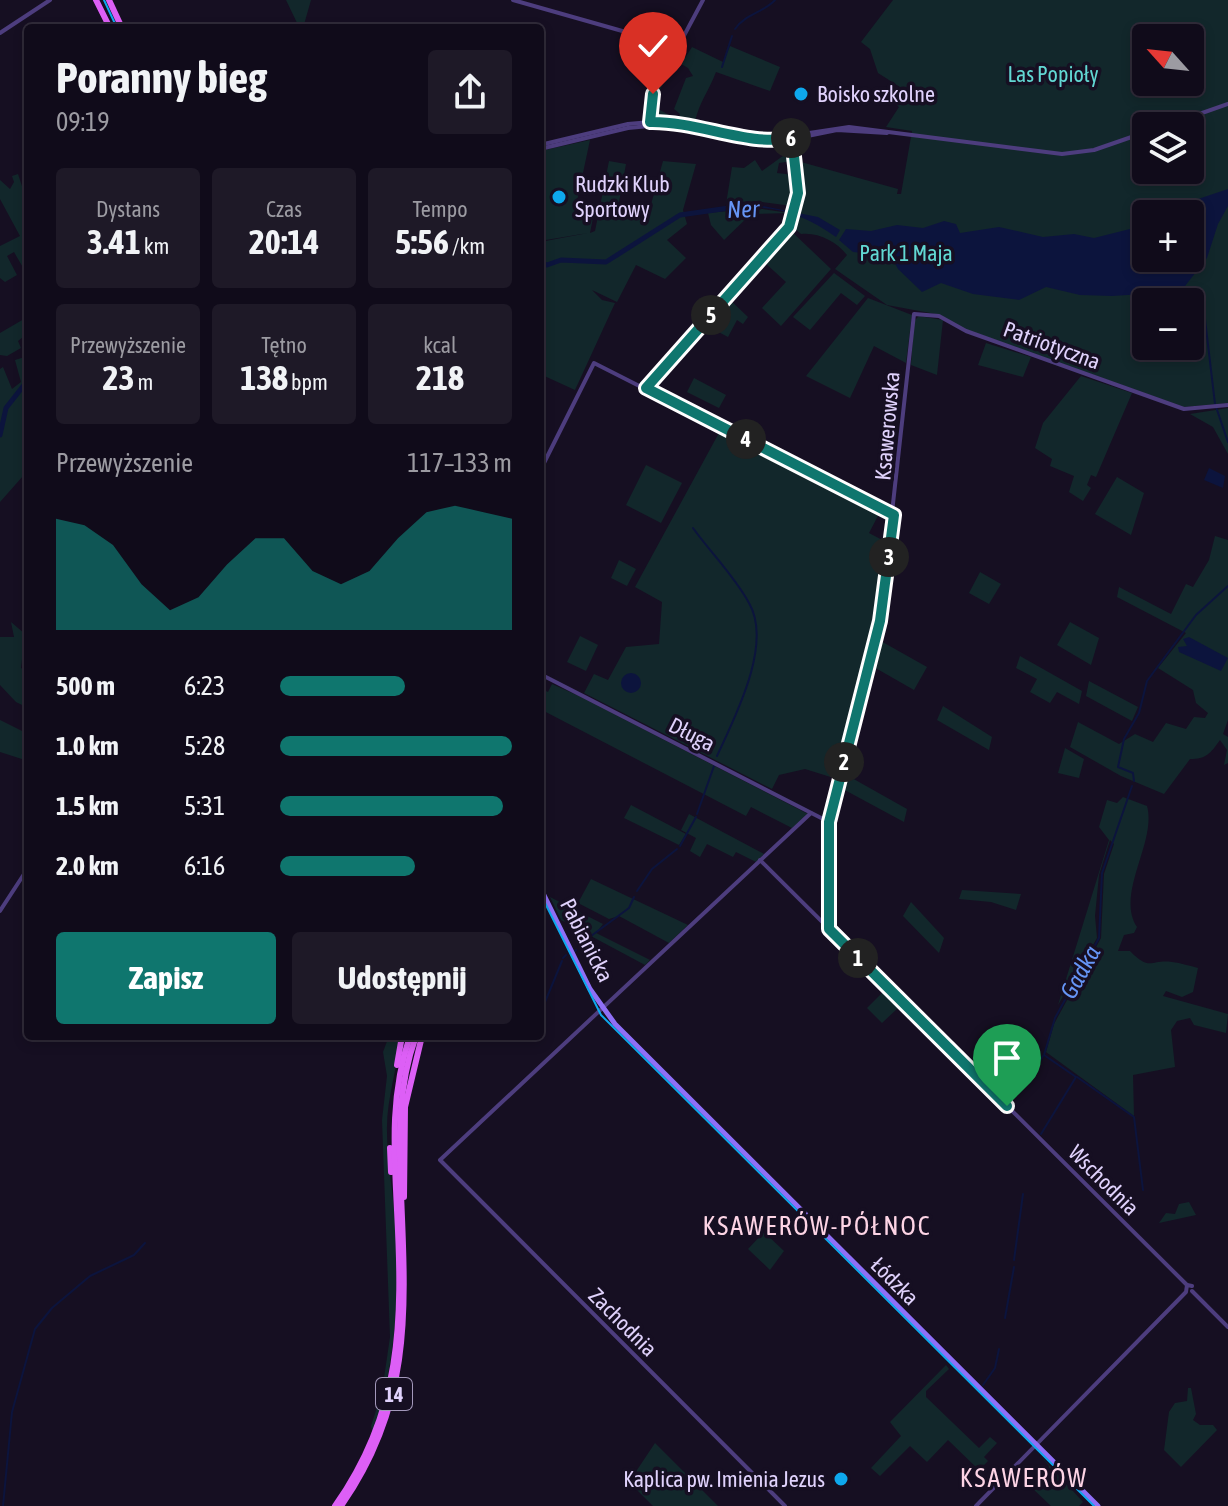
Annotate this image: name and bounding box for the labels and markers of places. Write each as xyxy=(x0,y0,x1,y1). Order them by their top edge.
pin xyxy=(619,12,687,94)
place label: Boisko szkolne xyxy=(817,81,935,107)
marker: Boisko szkolne xyxy=(792,85,810,103)
pin: 6 xyxy=(771,118,811,158)
place label: Rudzki Klub Sportowy xyxy=(575,171,670,222)
marker: Rudzki Klub Sportowy xyxy=(550,188,568,206)
pin: 5 xyxy=(691,295,731,335)
pin: 4 xyxy=(726,419,766,459)
pin: 3 xyxy=(869,537,909,577)
pin: 2 xyxy=(824,742,864,782)
pin: 1 xyxy=(838,938,878,978)
pin xyxy=(973,1024,1041,1106)
place label: Kaplica pw. Imienia Jezus xyxy=(623,1466,825,1492)
marker: Kaplica pw. Imienia Jezus xyxy=(832,1470,850,1488)

